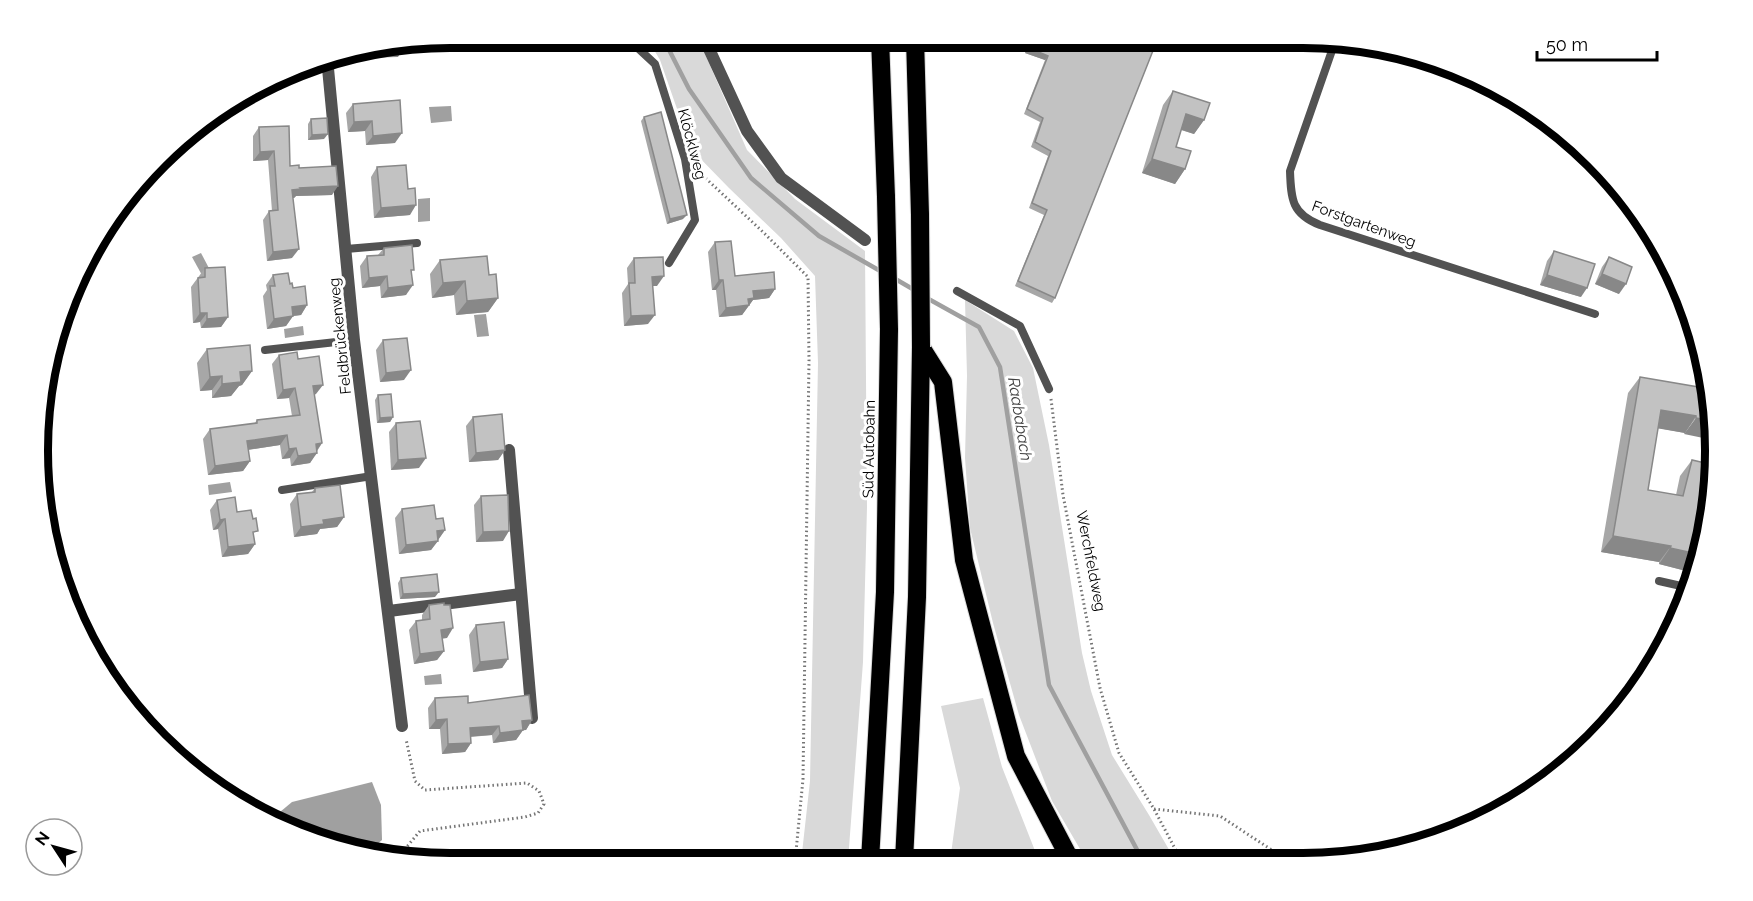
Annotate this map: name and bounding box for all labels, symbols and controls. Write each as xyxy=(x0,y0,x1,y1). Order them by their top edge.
scale bar xyxy=(1537,24,1657,62)
text: 50 m xyxy=(1546,34,1588,55)
street label: Klöcklweg xyxy=(674,107,710,181)
street label: Forstgartenweg xyxy=(1309,197,1419,251)
street label: Feldbrückenweg xyxy=(325,277,355,395)
water label: Raababach xyxy=(1004,376,1036,462)
street label: Süd Autobahn xyxy=(859,400,879,498)
street label: Werchfeldweg xyxy=(1072,509,1110,613)
north arrow xyxy=(24,817,84,877)
text: N xyxy=(31,828,54,849)

